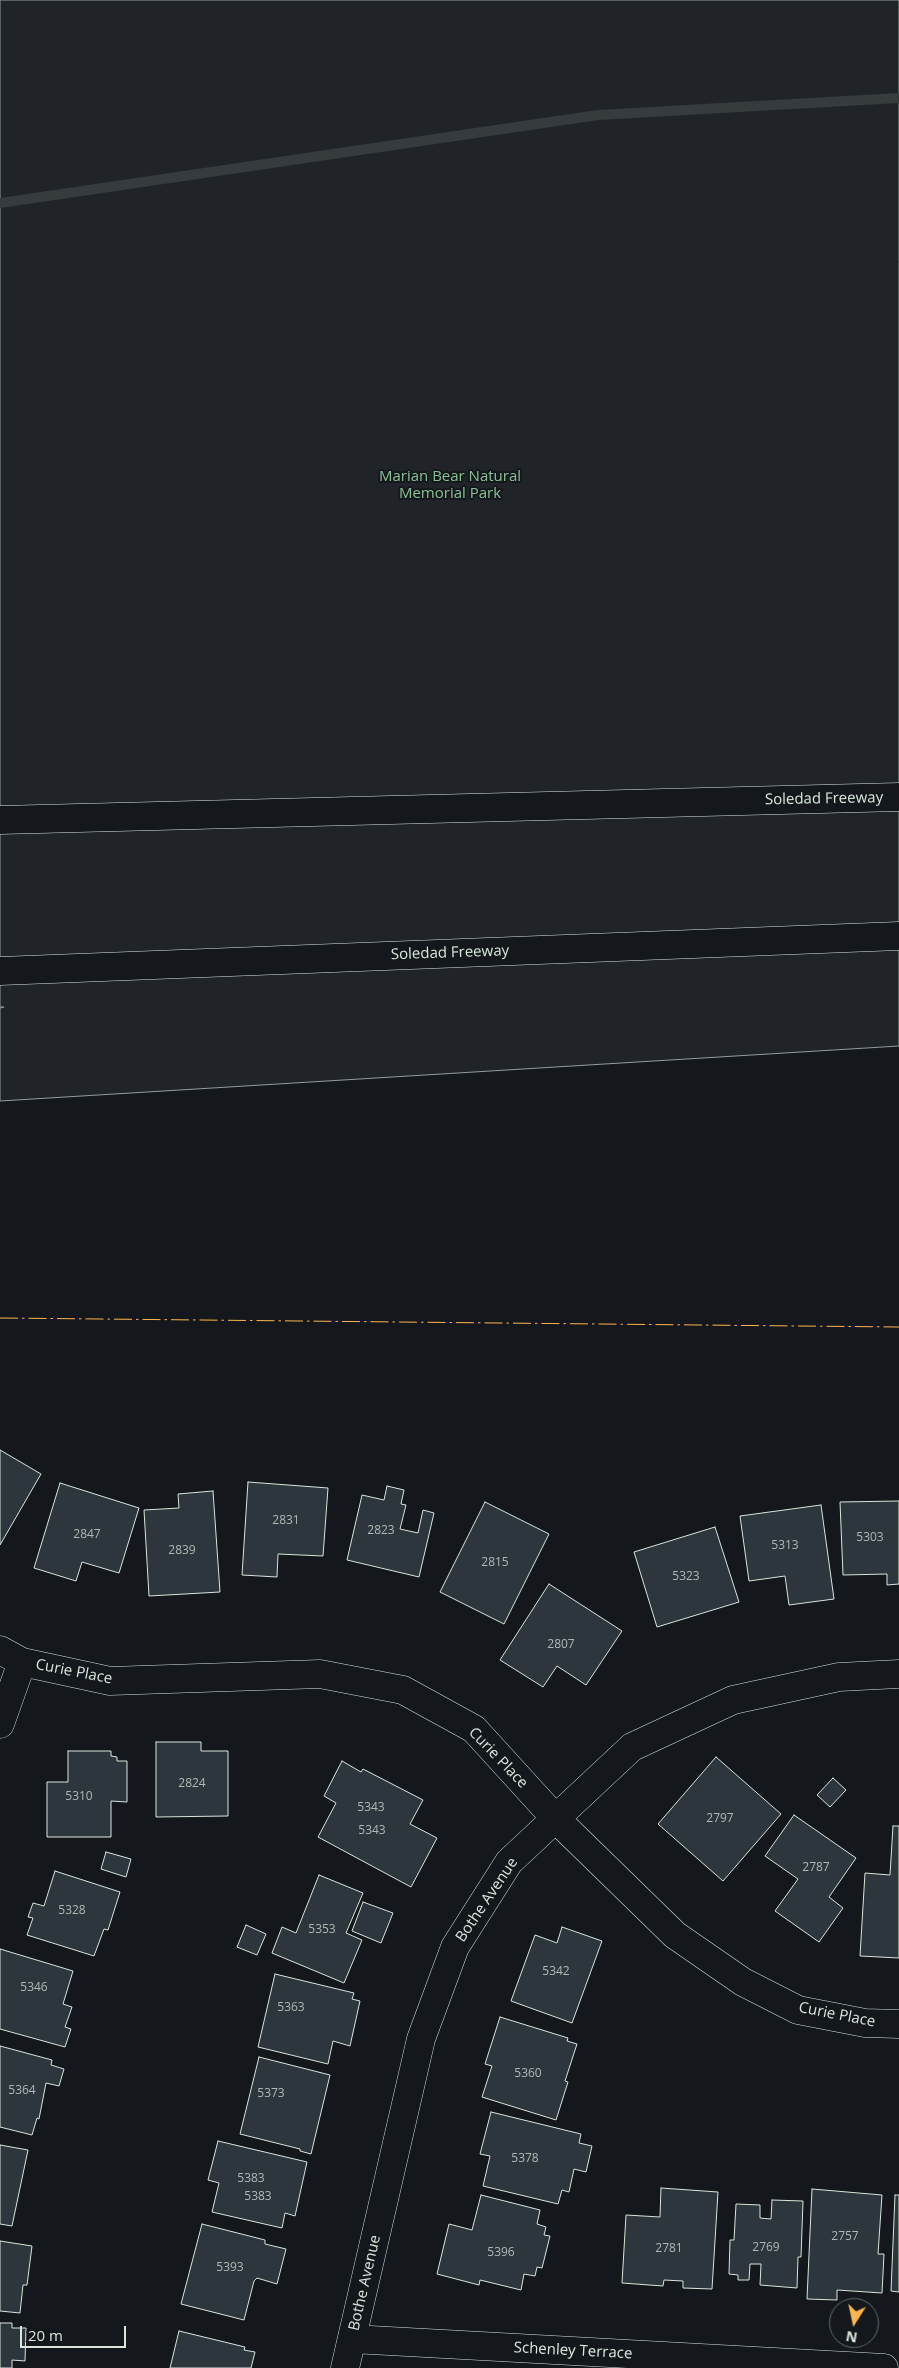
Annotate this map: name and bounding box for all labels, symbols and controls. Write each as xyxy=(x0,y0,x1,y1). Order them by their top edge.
park label: Marian Bear Natural Memorial Park xyxy=(379,468,521,503)
street label: Soledad Freeway xyxy=(765,789,883,809)
street label: Soledad Freeway xyxy=(391,942,509,964)
house number: 2831 xyxy=(272,1514,300,1528)
house number: 2823 xyxy=(367,1524,395,1538)
house number: 2847 xyxy=(73,1528,101,1542)
house number: 5303 xyxy=(856,1531,884,1545)
house number: 5313 xyxy=(771,1539,799,1553)
house number: 2839 xyxy=(168,1544,196,1558)
house number: 2815 xyxy=(481,1556,509,1570)
house number: 5323 xyxy=(672,1570,700,1584)
house number: 2807 xyxy=(547,1638,575,1652)
street label: Curie Place xyxy=(34,1656,114,1688)
street label: Curie Place xyxy=(465,1724,531,1792)
house number: 2824 xyxy=(178,1777,206,1791)
house number: 5310 xyxy=(65,1790,93,1804)
house number: 5343 xyxy=(357,1801,385,1815)
house number: 2797 xyxy=(706,1812,734,1826)
house number: 5343 xyxy=(358,1824,386,1838)
street label: Bothe Avenue xyxy=(452,1854,522,1946)
house number: 2787 xyxy=(802,1861,830,1875)
house number: 5328 xyxy=(58,1904,86,1918)
house number: 5353 xyxy=(308,1923,336,1937)
house number: 5342 xyxy=(542,1965,570,1979)
house number: 5346 xyxy=(20,1981,48,1995)
street label: Curie Place xyxy=(797,1999,877,2031)
house number: 5363 xyxy=(277,2001,305,2015)
house number: 5360 xyxy=(514,2067,542,2081)
house number: 5364 xyxy=(8,2084,36,2098)
house number: 5373 xyxy=(257,2087,285,2101)
house number: 5378 xyxy=(511,2152,539,2166)
house number: 5383 xyxy=(237,2172,265,2186)
house number: 5383 xyxy=(244,2190,272,2204)
house number: 2757 xyxy=(831,2230,859,2244)
street label: Bothe Avenue xyxy=(345,2233,385,2333)
house number: 2769 xyxy=(752,2241,780,2255)
house number: 2781 xyxy=(655,2242,683,2256)
house number: 5396 xyxy=(487,2246,515,2260)
house number: 5393 xyxy=(216,2261,244,2275)
north arrow xyxy=(829,2298,879,2348)
scale bar xyxy=(22,2316,129,2348)
text: 20 m xyxy=(28,2325,63,2345)
text: N xyxy=(844,2327,859,2348)
street label: Schenley Terrace xyxy=(513,2339,633,2363)

